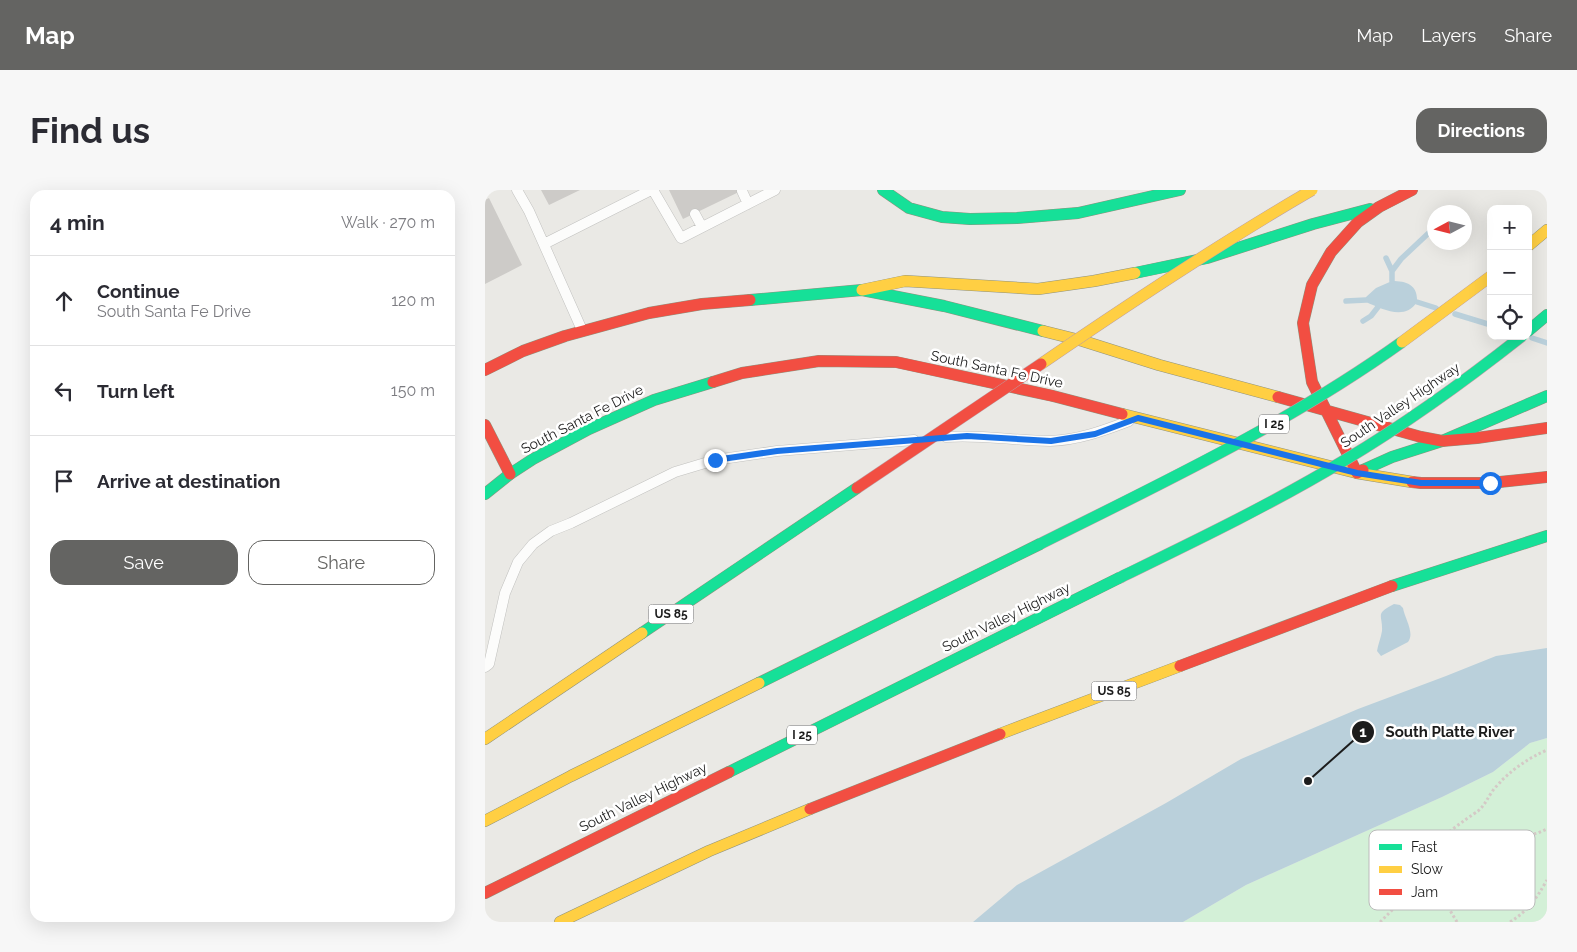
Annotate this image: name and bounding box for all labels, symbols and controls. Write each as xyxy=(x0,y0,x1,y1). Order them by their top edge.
text: Map xyxy=(25,21,75,50)
text: Map xyxy=(1357,25,1393,46)
text: Layers xyxy=(1421,25,1476,46)
text: Share xyxy=(1504,25,1552,46)
button: Directions xyxy=(1416,108,1547,153)
text: Find us xyxy=(30,110,150,151)
north arrow xyxy=(1427,205,1472,250)
map controls xyxy=(1487,205,1532,340)
button: + xyxy=(1487,205,1532,250)
text: 4 min xyxy=(50,210,105,235)
text: Walk · 270 m xyxy=(341,213,435,232)
button: − xyxy=(1487,250,1532,295)
text: Continue xyxy=(97,280,180,302)
icon: ahead xyxy=(50,287,78,315)
text: 120 m xyxy=(391,291,435,310)
button: locate xyxy=(1487,295,1532,340)
text: South Santa Fe Drive xyxy=(97,302,251,321)
street label: South Santa Fe Drive xyxy=(929,347,1065,391)
street label: South Valley Highway xyxy=(1337,359,1463,451)
icon: left xyxy=(50,377,78,405)
text: Turn left xyxy=(97,380,174,402)
text: 150 m xyxy=(391,381,435,400)
street label: South Santa Fe Drive xyxy=(518,381,646,457)
road number: I 25 xyxy=(1259,414,1289,433)
route end xyxy=(704,449,727,472)
icon: arrive xyxy=(50,467,78,495)
text: Arrive at destination xyxy=(97,470,281,492)
route start xyxy=(1479,472,1502,495)
button: Save xyxy=(50,540,238,585)
button: Share xyxy=(248,540,435,585)
street label: South Valley Highway xyxy=(940,579,1073,655)
road number: US 85 xyxy=(649,604,693,624)
road number: US 85 xyxy=(1091,682,1137,701)
callout: South Platte River xyxy=(1351,717,1525,747)
text: 1 xyxy=(1359,723,1367,741)
text: South Platte River xyxy=(1385,723,1515,741)
road number: I 25 xyxy=(787,726,817,744)
street label: South Valley Highway xyxy=(577,759,710,835)
legend xyxy=(1369,830,1535,910)
text: Fast xyxy=(1411,839,1438,855)
text: Slow xyxy=(1411,861,1443,877)
text: Jam xyxy=(1411,884,1438,900)

